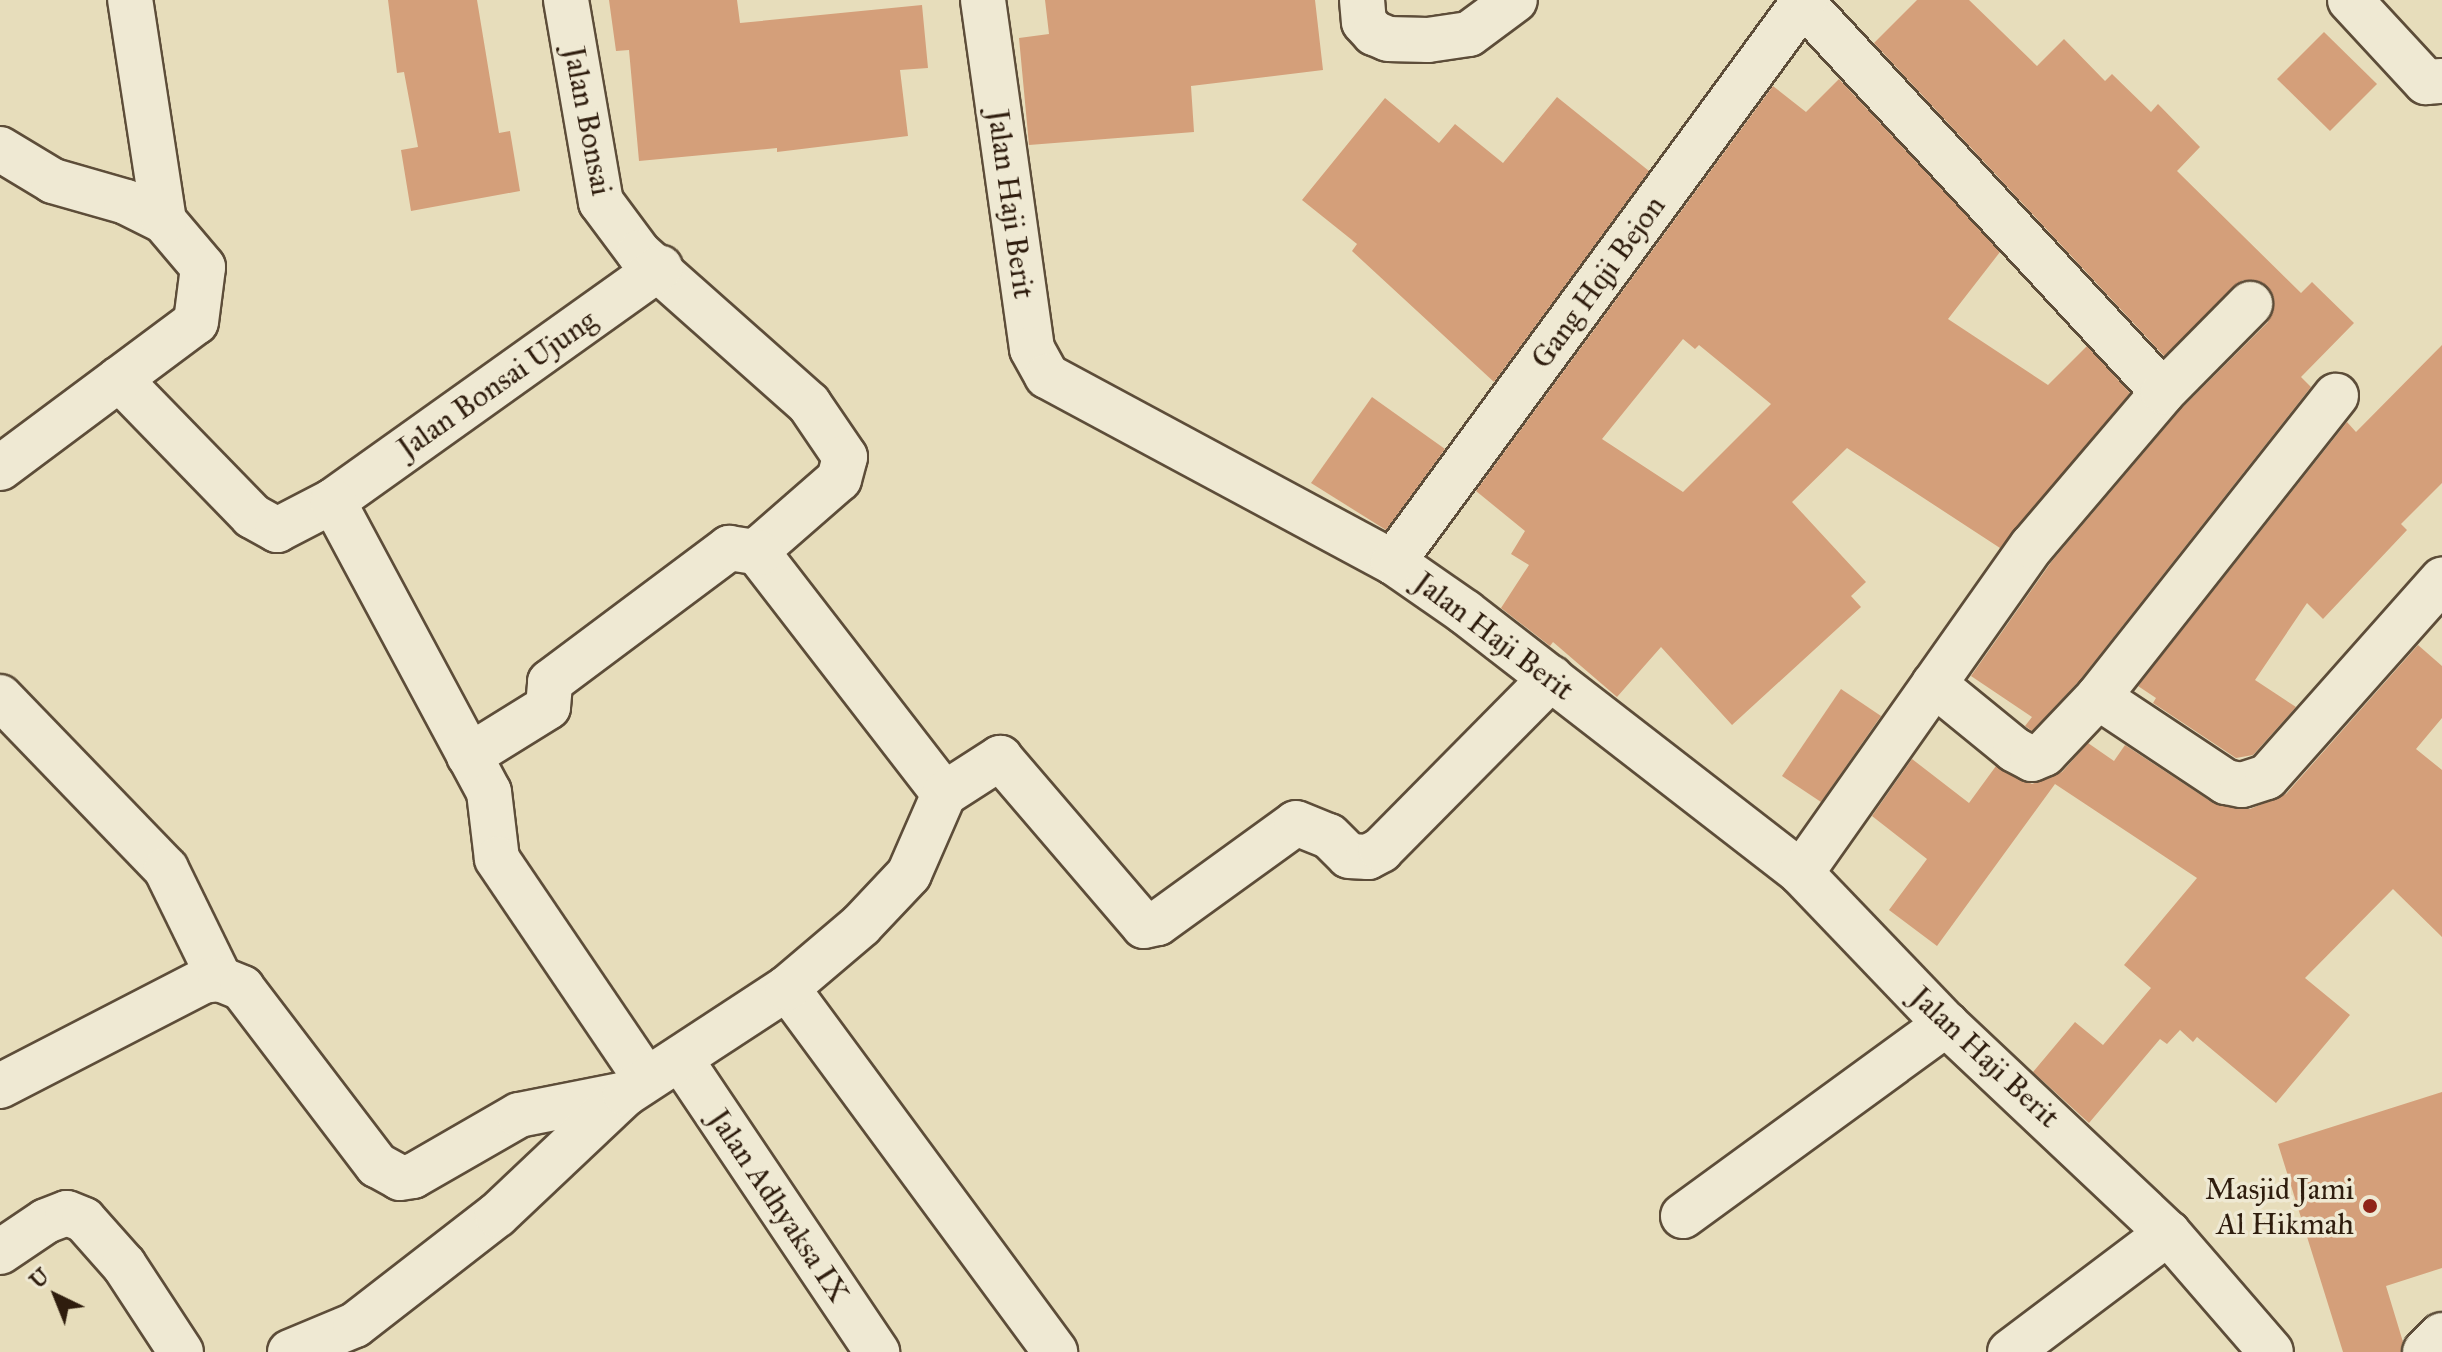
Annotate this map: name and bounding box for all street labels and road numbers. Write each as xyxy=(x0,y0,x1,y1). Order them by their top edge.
street label: Jalan Bonsai xyxy=(556,44,620,198)
street label: Jalan Haji Berit xyxy=(980,107,1042,301)
street label: Gang Hqji Bejon xyxy=(1523,189,1673,375)
street label: Jalan Bonsai Ujung xyxy=(391,302,603,466)
street label: Jalan Haji Berit xyxy=(1407,564,1581,708)
street label: Jalan Haji Berit xyxy=(1903,979,2067,1135)
street label: Jalan Adhyaksa IX xyxy=(701,1102,857,1310)

